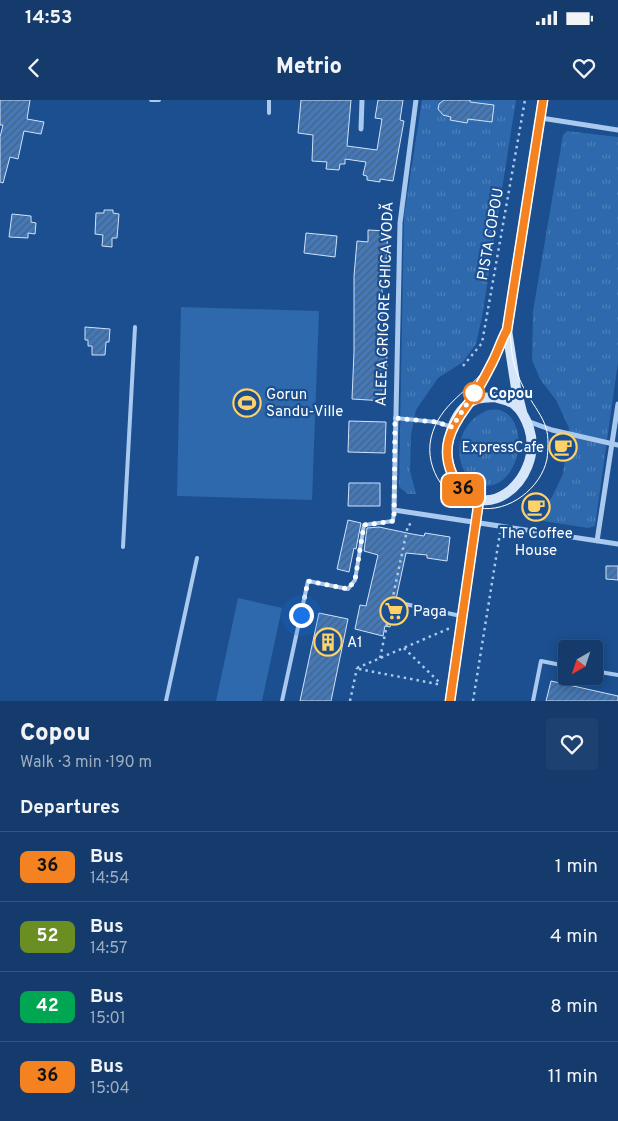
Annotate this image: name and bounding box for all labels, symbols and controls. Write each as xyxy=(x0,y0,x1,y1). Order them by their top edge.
text: 14:53 xyxy=(25,6,72,30)
icon: back xyxy=(20,54,48,82)
text: Metrio xyxy=(276,54,342,81)
icon: heart xyxy=(570,54,598,82)
street label: PISTA COPOU xyxy=(474,187,509,282)
street label: ALEEA GRIGORE GHICA VODĂ xyxy=(370,201,399,407)
marker: Copou xyxy=(463,382,485,404)
place label: Copou xyxy=(489,385,533,404)
place label: Gorun Sandu-Ville xyxy=(266,386,343,422)
sports icon: Gorun Sandu-Ville xyxy=(232,388,262,418)
cafe icon: ExpressCafe xyxy=(548,432,578,462)
place label: ExpressCafe xyxy=(462,439,544,458)
line badge: 36 xyxy=(440,474,486,506)
text: 36 xyxy=(452,478,474,501)
cafe icon: The Coffee House xyxy=(521,492,551,522)
place label: The Coffee House xyxy=(499,525,573,561)
supermarket icon: Paga xyxy=(379,596,409,626)
your location xyxy=(289,603,314,628)
place label: Paga xyxy=(413,603,447,622)
building icon: A1 xyxy=(313,627,343,657)
place label: A1 xyxy=(347,634,363,653)
north arrow xyxy=(558,640,602,685)
map controls xyxy=(558,640,603,685)
button: heart xyxy=(546,718,598,770)
text: Copou xyxy=(20,719,91,749)
text: Walk · 3 min · 190 m xyxy=(20,753,152,773)
text: Departures xyxy=(20,796,120,820)
text: Bus xyxy=(90,845,124,869)
text: 36 xyxy=(37,855,58,878)
text: 1 min xyxy=(555,855,598,879)
text: 14:54 xyxy=(90,869,129,889)
text: Bus xyxy=(90,915,124,939)
text: 52 xyxy=(36,925,59,948)
text: 4 min xyxy=(550,925,598,949)
text: 14:57 xyxy=(90,939,127,959)
text: Bus xyxy=(90,985,124,1009)
text: 42 xyxy=(36,995,59,1018)
text: 8 min xyxy=(550,995,598,1019)
text: 15:01 xyxy=(90,1009,126,1029)
text: Bus xyxy=(90,1055,124,1079)
text: 36 xyxy=(37,1065,58,1088)
text: 11 min xyxy=(548,1065,598,1089)
text: 15:04 xyxy=(90,1079,130,1099)

